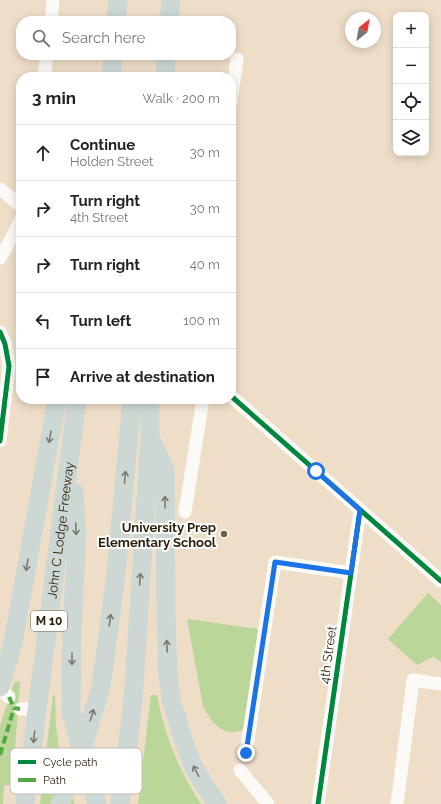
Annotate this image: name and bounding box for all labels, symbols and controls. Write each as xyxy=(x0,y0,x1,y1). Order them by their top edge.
north arrow xyxy=(345,12,381,48)
map controls xyxy=(393,12,429,156)
button: + xyxy=(393,12,429,48)
search box xyxy=(16,16,236,60)
icon: search xyxy=(30,27,52,49)
text: Search here xyxy=(62,29,145,47)
button: − xyxy=(393,48,429,84)
button: locate xyxy=(393,84,429,120)
text: 3 min xyxy=(32,88,76,108)
text: Walk · 200 m xyxy=(143,91,220,106)
button: layers xyxy=(393,120,429,156)
text: Continue xyxy=(70,136,135,154)
icon: ahead xyxy=(32,142,54,164)
text: 30 m xyxy=(190,145,220,160)
text: Holden Street xyxy=(70,154,153,169)
text: Turn right xyxy=(70,192,140,210)
icon: right xyxy=(32,198,54,220)
text: 30 m xyxy=(190,201,220,216)
text: 4th Street xyxy=(70,210,128,225)
icon: right xyxy=(32,254,54,276)
text: Turn right xyxy=(70,256,140,274)
text: 40 m xyxy=(190,257,220,272)
icon: left xyxy=(32,310,54,332)
text: Turn left xyxy=(70,312,131,330)
text: 100 m xyxy=(183,313,220,328)
icon: arrive xyxy=(32,366,54,388)
text: Arrive at destination xyxy=(70,368,215,386)
one-way arrow xyxy=(46,430,54,443)
street label: John C Lodge Freeway xyxy=(44,461,76,600)
route start xyxy=(307,462,325,480)
one-way arrow xyxy=(121,471,128,484)
one-way arrow xyxy=(161,496,169,509)
place label: University Prep Elementary School xyxy=(98,520,217,550)
one-way arrow xyxy=(73,522,80,535)
marker: University Prep Elementary School xyxy=(219,529,229,539)
one-way arrow xyxy=(23,558,31,571)
one-way arrow xyxy=(137,573,144,586)
road number: M 10 xyxy=(31,611,67,631)
one-way arrow xyxy=(106,614,114,627)
street label: 4th Street xyxy=(317,624,340,685)
one-way arrow xyxy=(163,640,171,653)
one-way arrow xyxy=(68,652,76,665)
one-way arrow xyxy=(89,708,96,721)
one-way arrow xyxy=(30,730,37,743)
route end xyxy=(237,744,255,762)
legend xyxy=(10,748,142,794)
text: Cycle path xyxy=(43,756,97,769)
one-way arrow xyxy=(192,765,200,777)
text: Path xyxy=(43,774,66,787)

